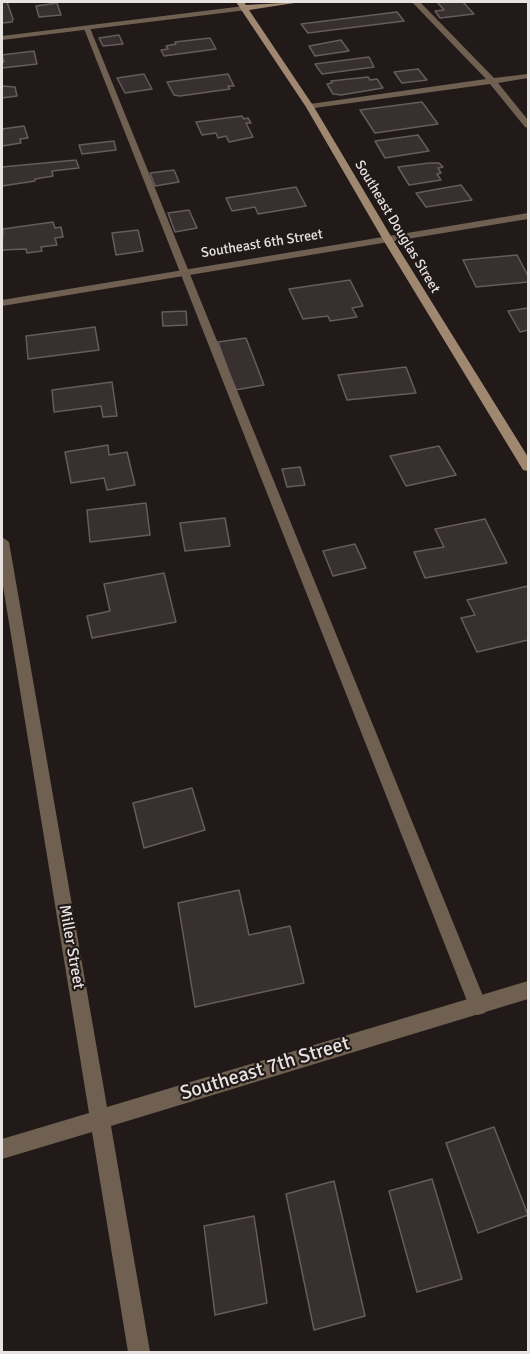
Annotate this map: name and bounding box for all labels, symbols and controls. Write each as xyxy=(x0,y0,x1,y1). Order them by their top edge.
street label: Southeast Douglas Street xyxy=(351,158,443,296)
street label: Southeast 6th Street xyxy=(200,226,324,262)
street label: Miller Street xyxy=(54,903,88,991)
street label: Southeast 7th Street xyxy=(177,1032,353,1106)

